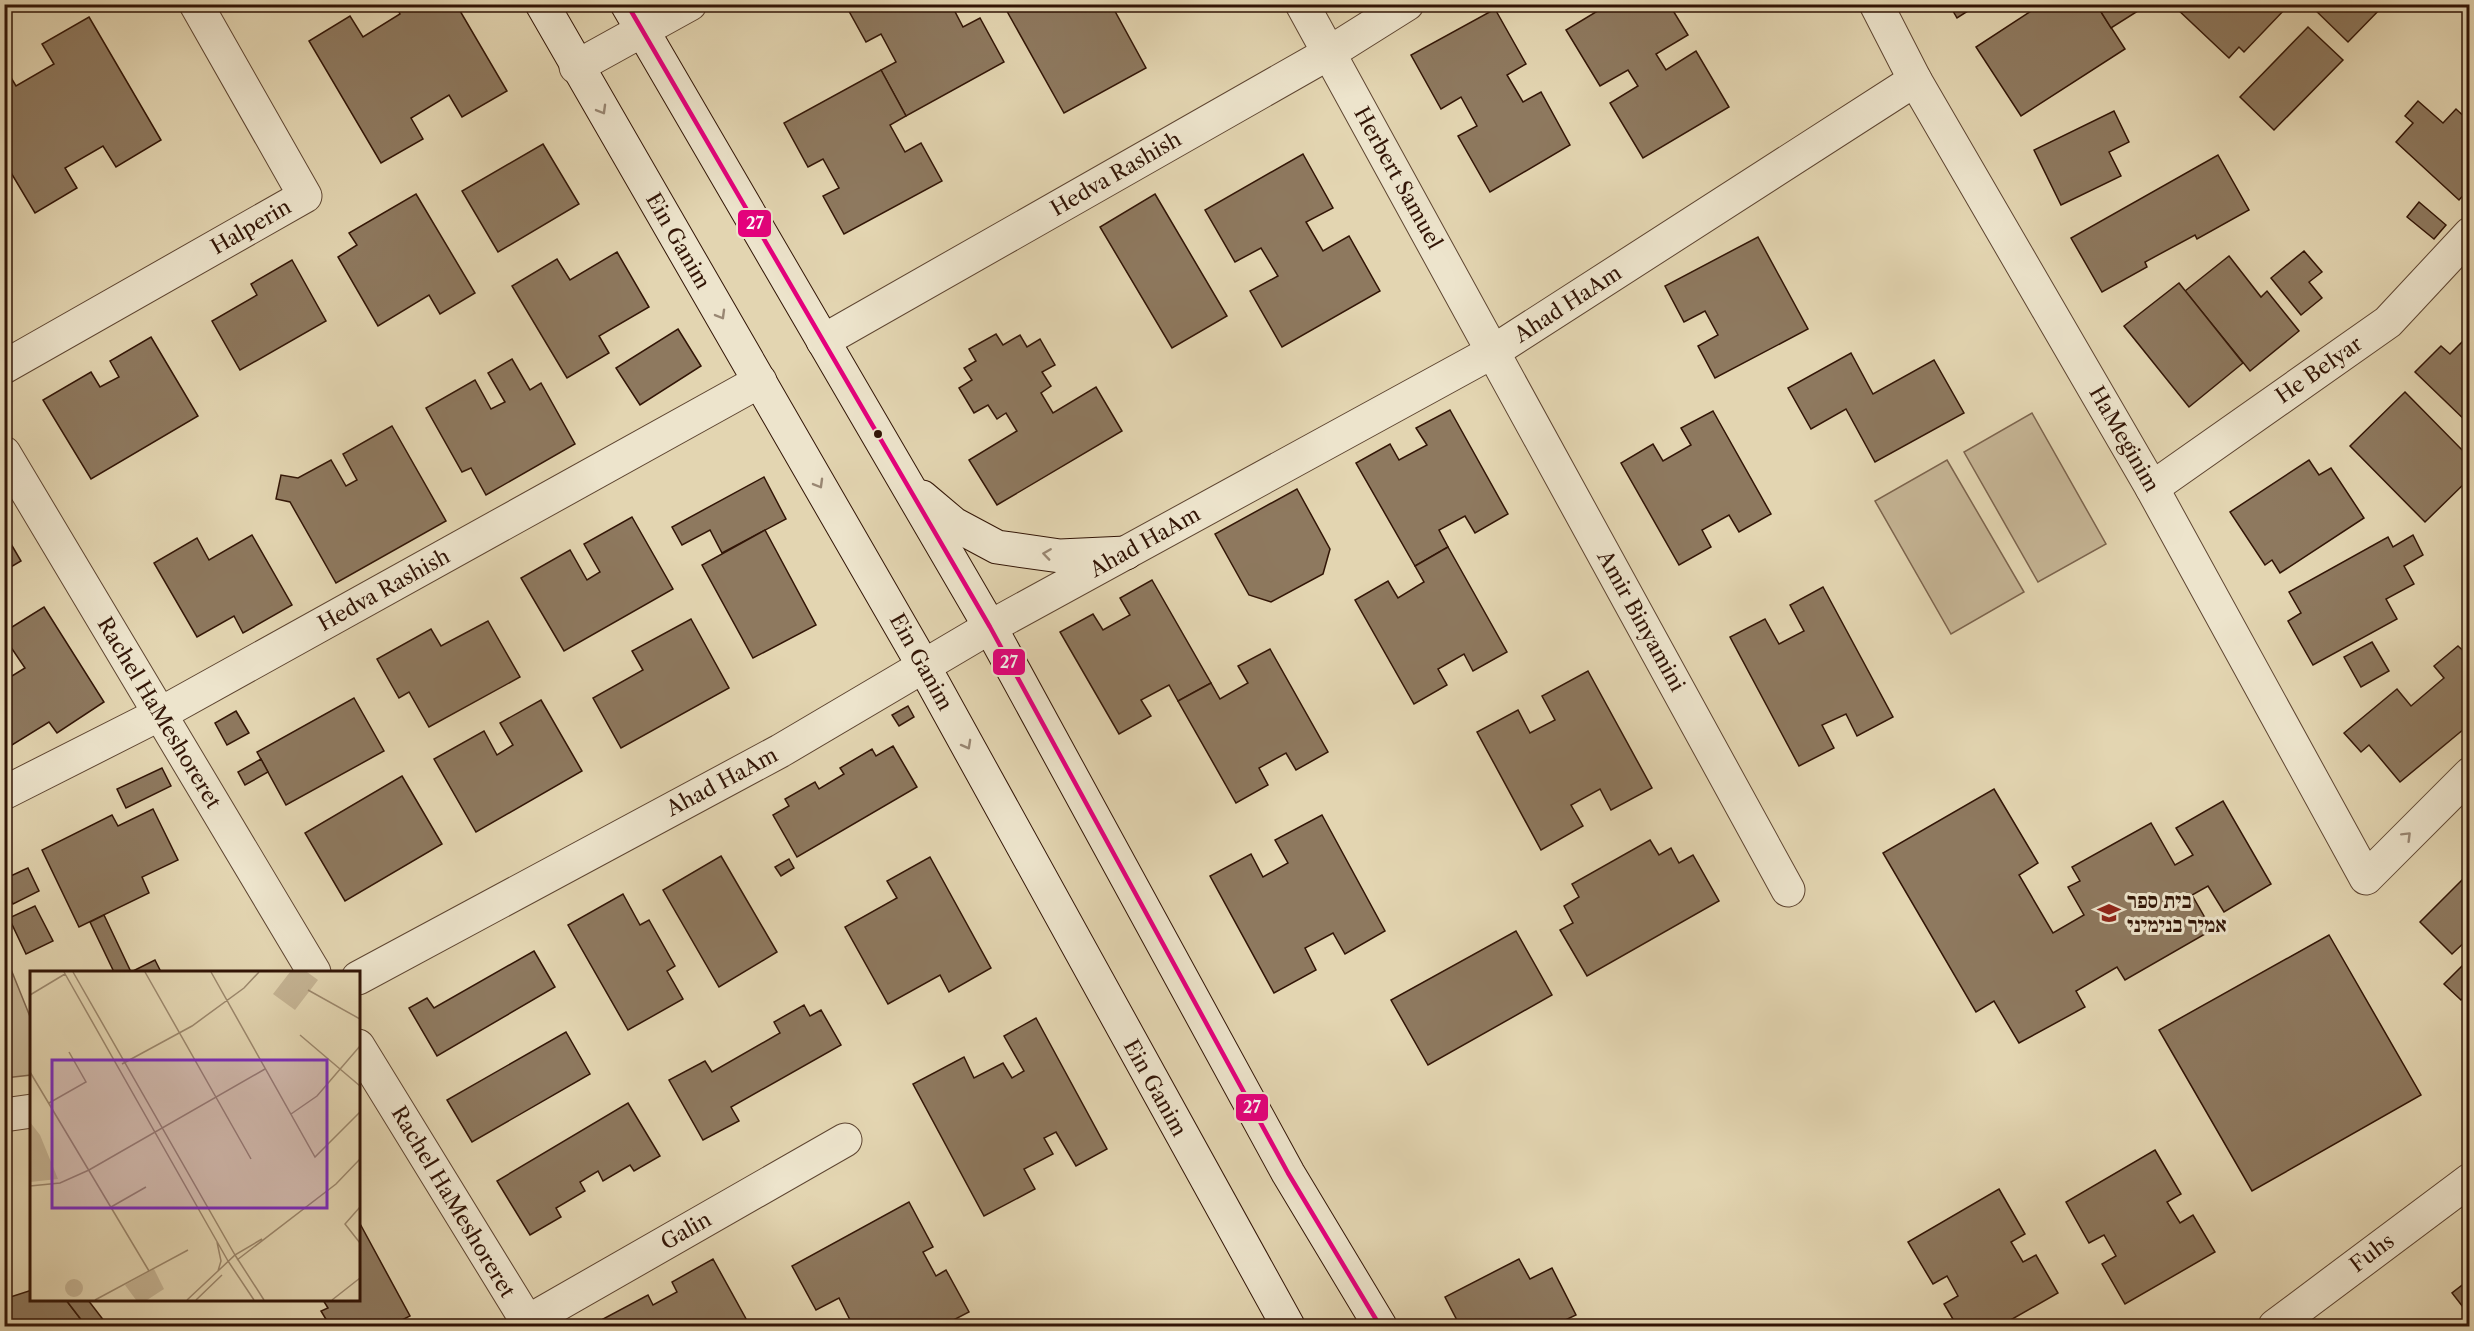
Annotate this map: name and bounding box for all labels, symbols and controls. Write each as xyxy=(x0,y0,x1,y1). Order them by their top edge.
street label: Herbert Samuel xyxy=(1349,102,1448,253)
one-way arrow xyxy=(594,104,606,114)
street label: Hedva Rashish xyxy=(1046,126,1185,221)
street label: Ein Ganim xyxy=(641,188,716,294)
street label: Halperin xyxy=(206,194,295,259)
line badge: 27 xyxy=(737,209,772,238)
text: 27 xyxy=(746,213,765,233)
street label: Ahad HaAm xyxy=(1509,260,1626,348)
one-way arrow xyxy=(714,309,725,319)
street label: He BeIyar xyxy=(2271,331,2367,408)
street label: HaMeginim xyxy=(2084,381,2165,496)
unlabelled marker xyxy=(872,428,884,440)
one-way arrow xyxy=(812,478,823,488)
street label: Ahad HaAm xyxy=(1084,501,1205,583)
street label: Hedva Rashish xyxy=(314,543,454,636)
street label: Amir Binyamini xyxy=(1592,545,1690,695)
one-way arrow xyxy=(1042,548,1052,561)
street label: Ein Ganim xyxy=(885,609,958,715)
street label: Rachel HaMeshoreret xyxy=(92,613,227,813)
line badge: 27 xyxy=(992,648,1026,676)
text: 27 xyxy=(1000,652,1019,672)
one-way arrow xyxy=(960,738,971,749)
street label: Ahad HaAm xyxy=(661,742,782,822)
one-way arrow xyxy=(2400,833,2411,843)
place label: בית ספר אמיר בנימיני xyxy=(2127,888,2227,937)
school or university icon: בית ספר אמיר בנימיני xyxy=(2096,900,2122,926)
inset map xyxy=(30,971,360,1301)
street label: Ein Ganim xyxy=(1119,1035,1192,1141)
line badge: 27 xyxy=(1235,1093,1269,1122)
text: 27 xyxy=(1243,1097,1262,1117)
street label: Rachel HaMeshoreret xyxy=(386,1102,521,1302)
street label: Galin xyxy=(656,1206,715,1255)
street label: Fuhs xyxy=(2345,1228,2399,1277)

